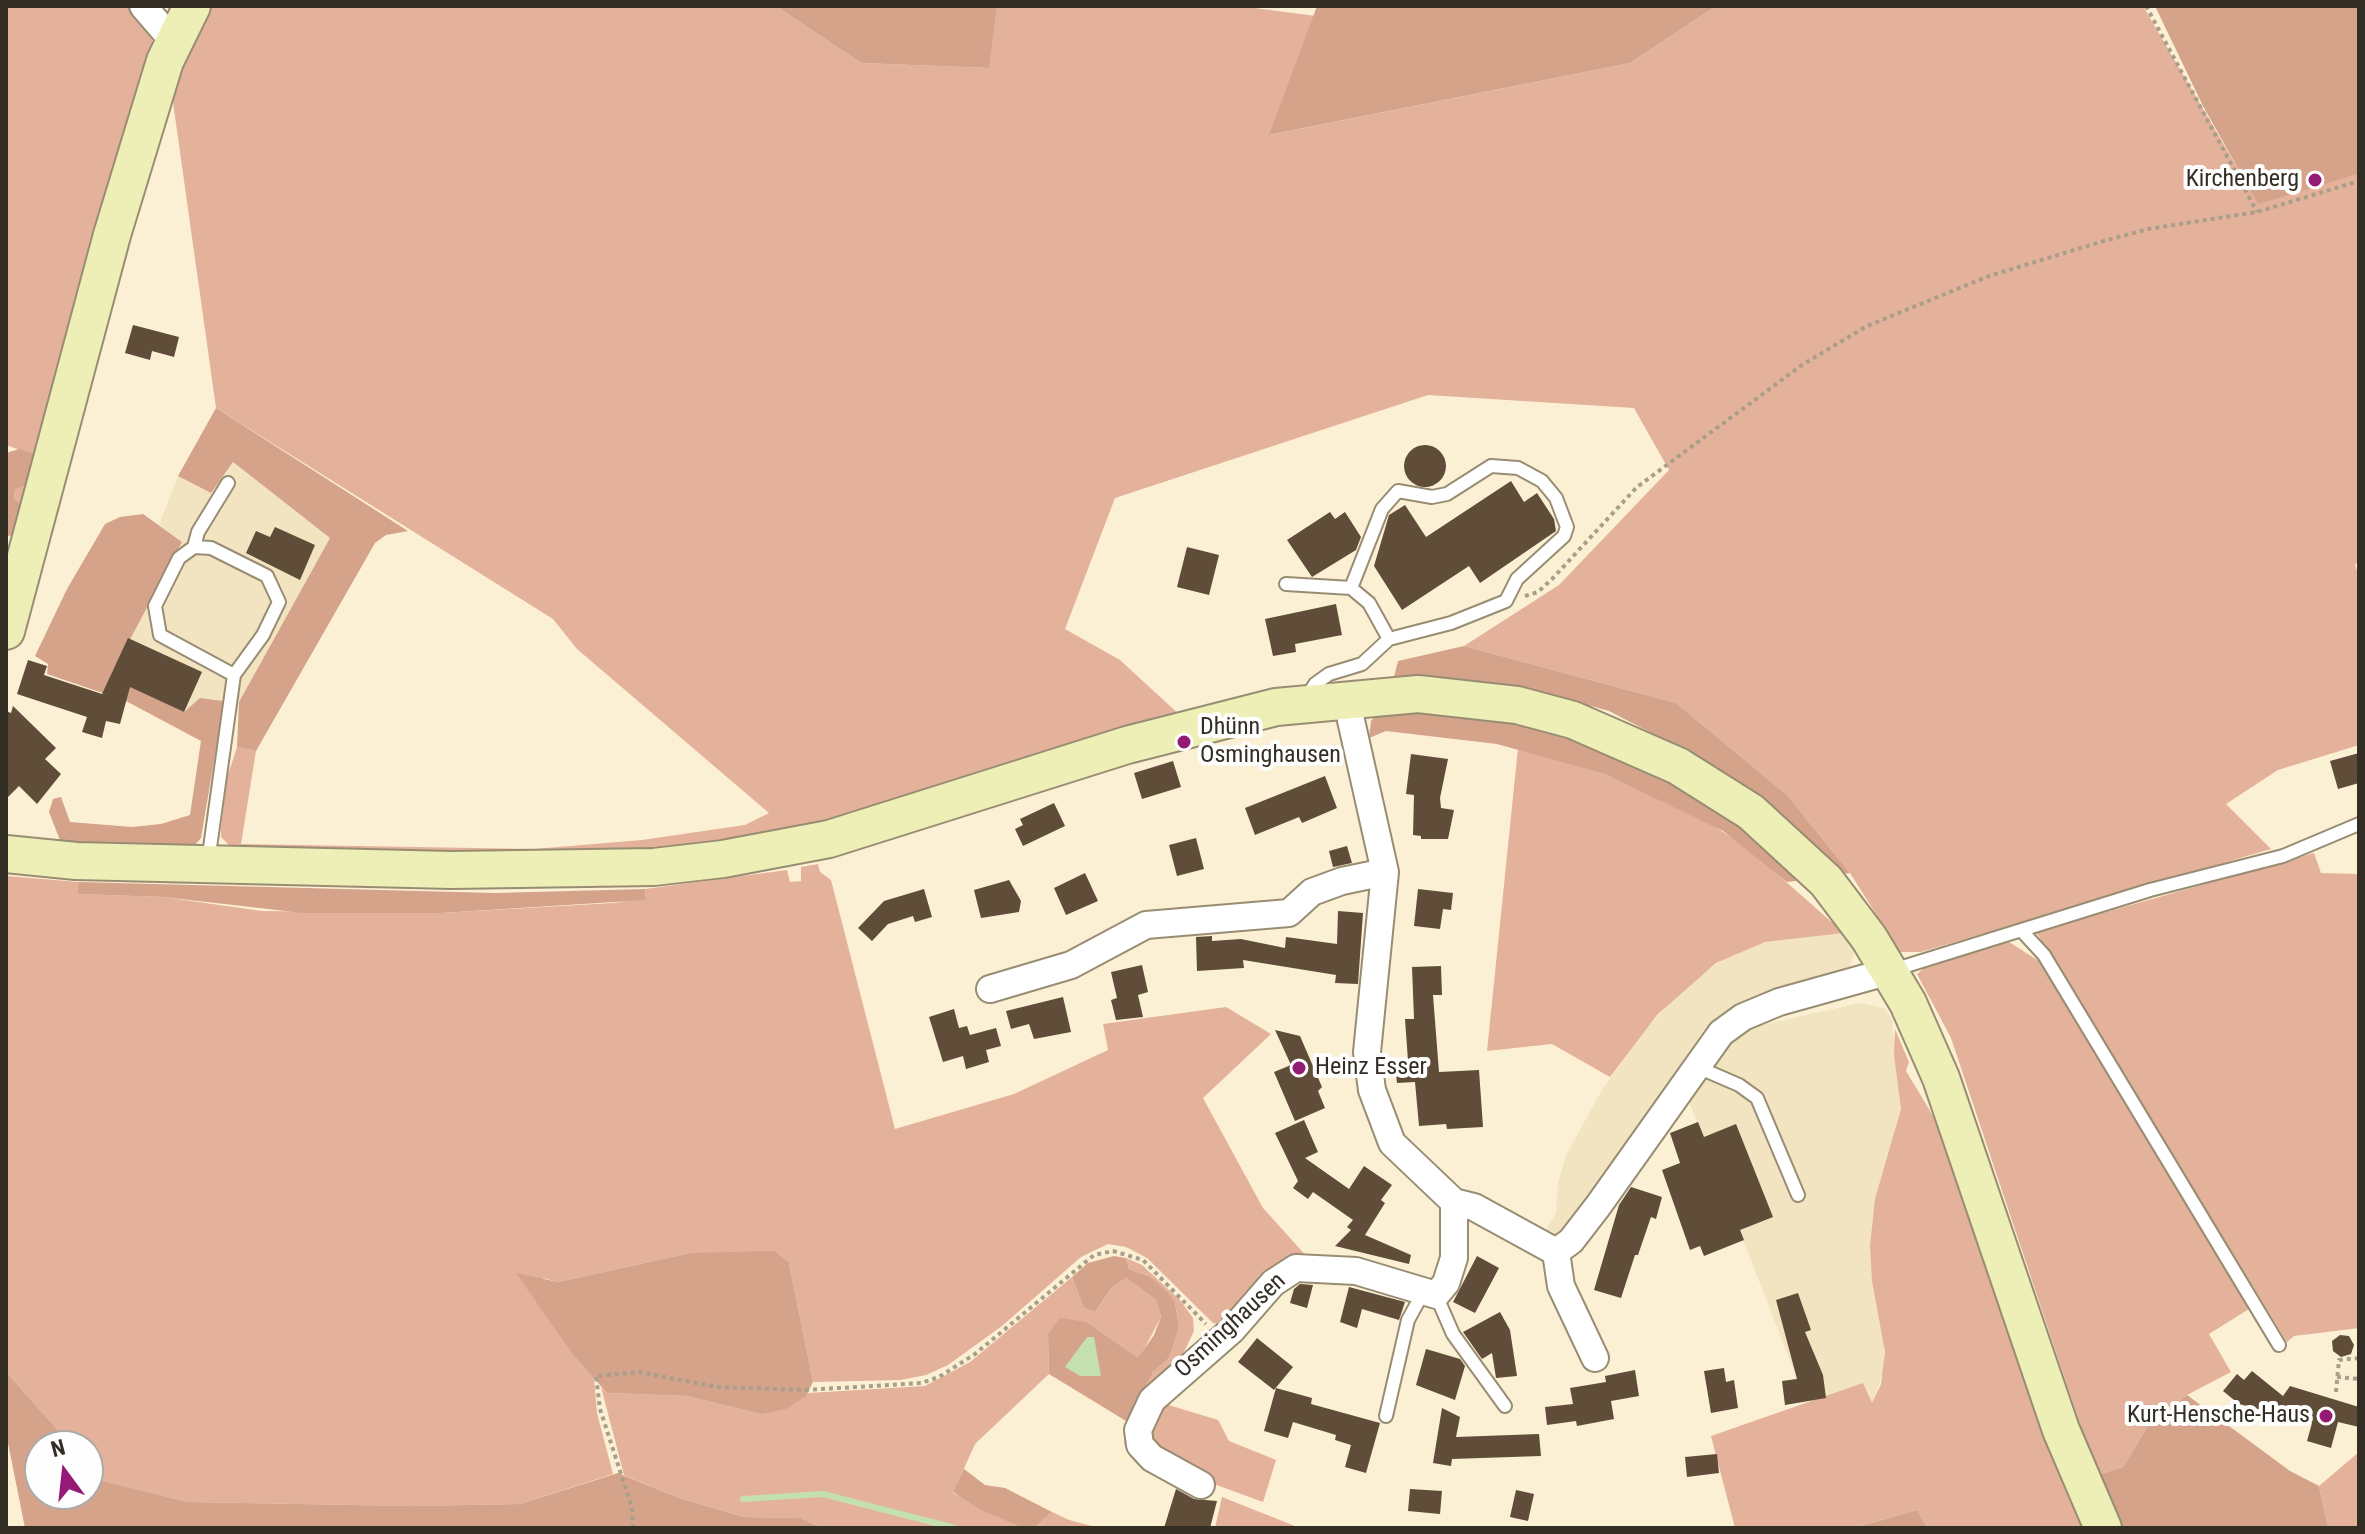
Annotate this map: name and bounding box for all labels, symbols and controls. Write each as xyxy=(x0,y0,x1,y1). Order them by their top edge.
place label: Kirchenberg xyxy=(2186,166,2299,194)
marker: Kirchenberg xyxy=(2306,171,2324,189)
place label: Dhünn Osminghausen xyxy=(1200,714,1341,770)
marker: Dhünn Osminghausen xyxy=(1175,733,1193,751)
place label: Heinz Esser xyxy=(1315,1054,1427,1082)
marker: Heinz Esser xyxy=(1290,1059,1308,1077)
street label: Osminghausen xyxy=(1170,1267,1292,1385)
place label: Kurt-Hensche-Haus xyxy=(2127,1402,2310,1430)
marker: Kurt-Hensche-Haus xyxy=(2317,1407,2335,1425)
north arrow xyxy=(24,1430,104,1510)
text: N xyxy=(48,1434,68,1462)

